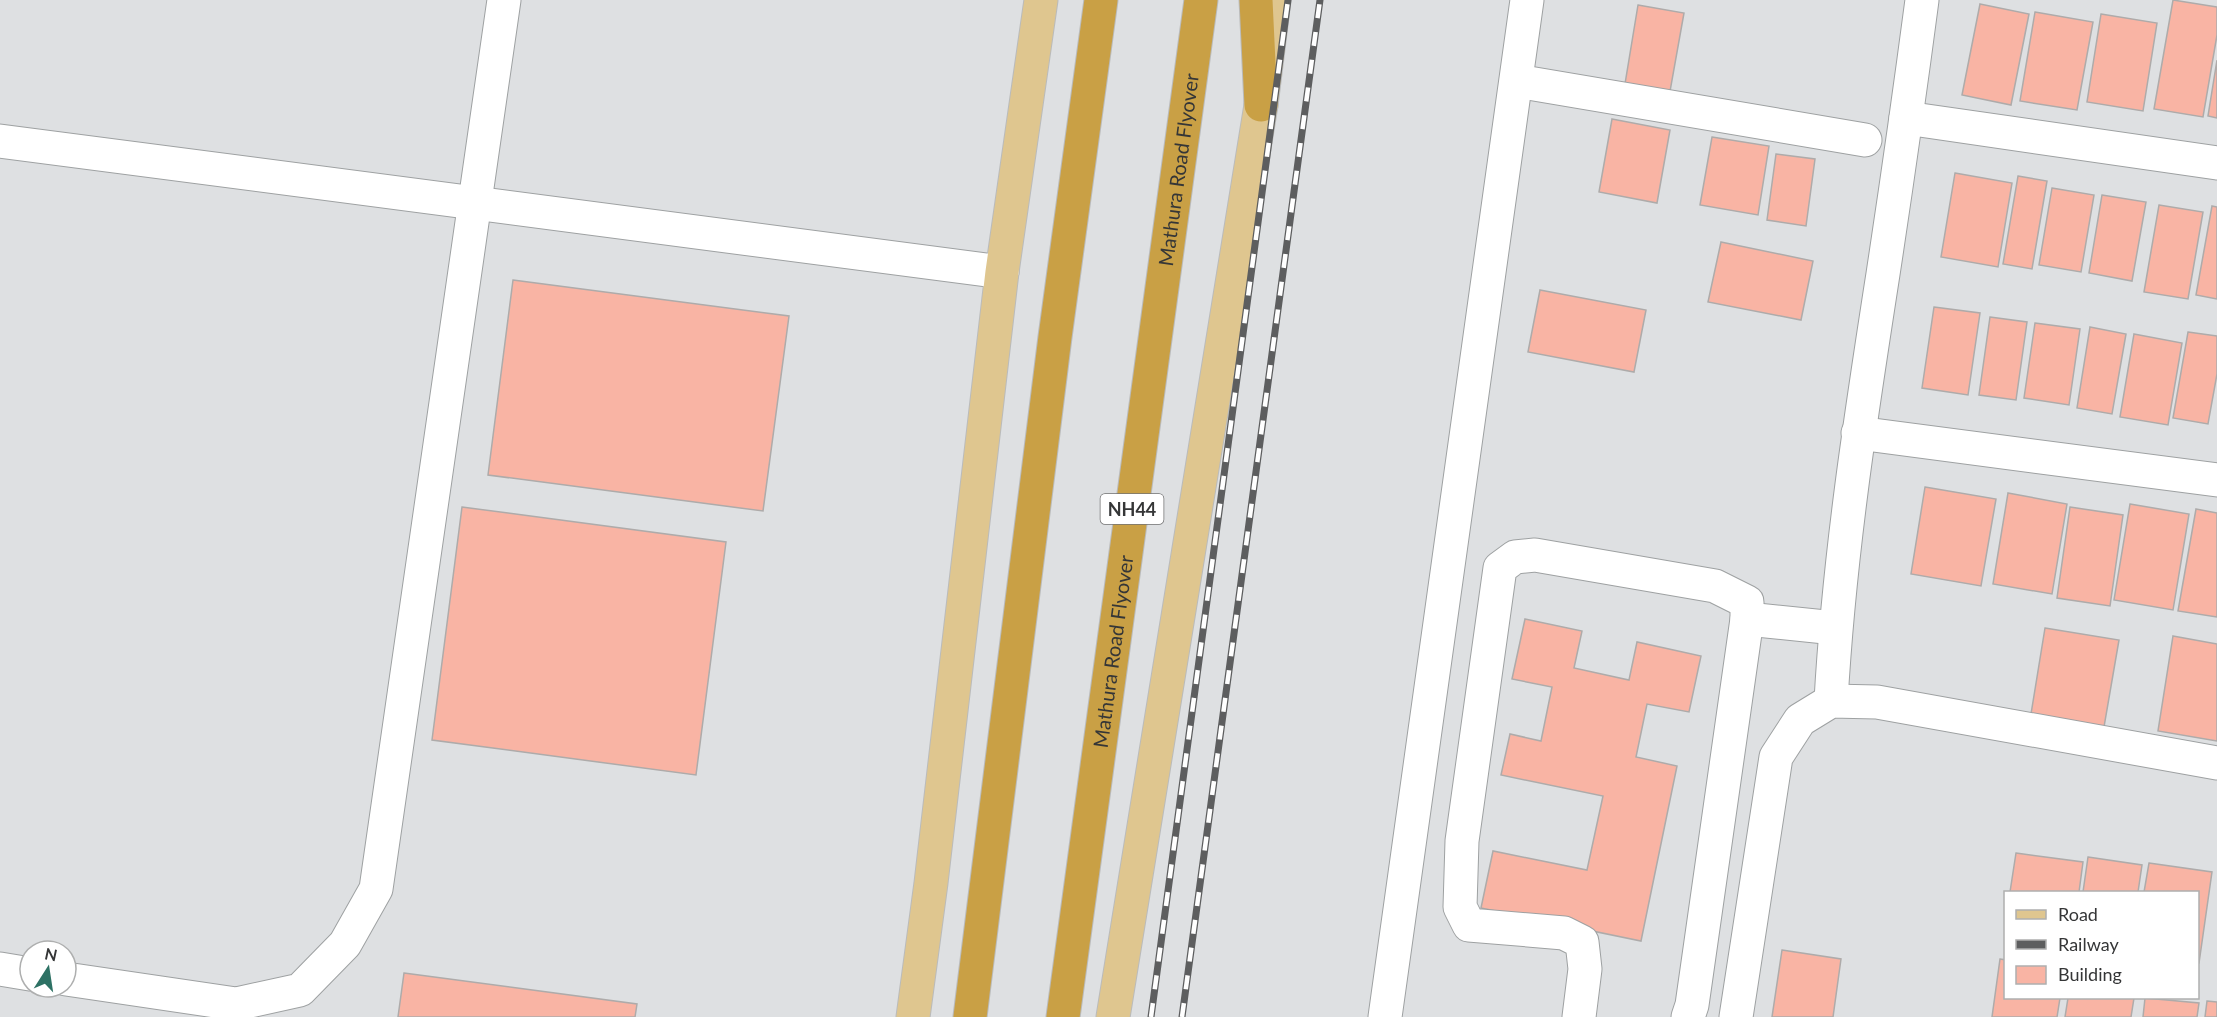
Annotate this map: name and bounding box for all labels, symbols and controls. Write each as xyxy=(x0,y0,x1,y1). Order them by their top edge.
street label: Mathura Road Flyover xyxy=(1153,71,1203,268)
road number: NH44 xyxy=(1100,494,1164,524)
street label: Mathura Road Flyover xyxy=(1088,553,1138,749)
legend xyxy=(2004,891,2199,999)
text: Road xyxy=(2058,903,2098,925)
text: Railway xyxy=(2058,933,2119,955)
north arrow xyxy=(18,939,78,999)
text: N xyxy=(43,943,59,964)
text: Building xyxy=(2058,963,2122,985)

